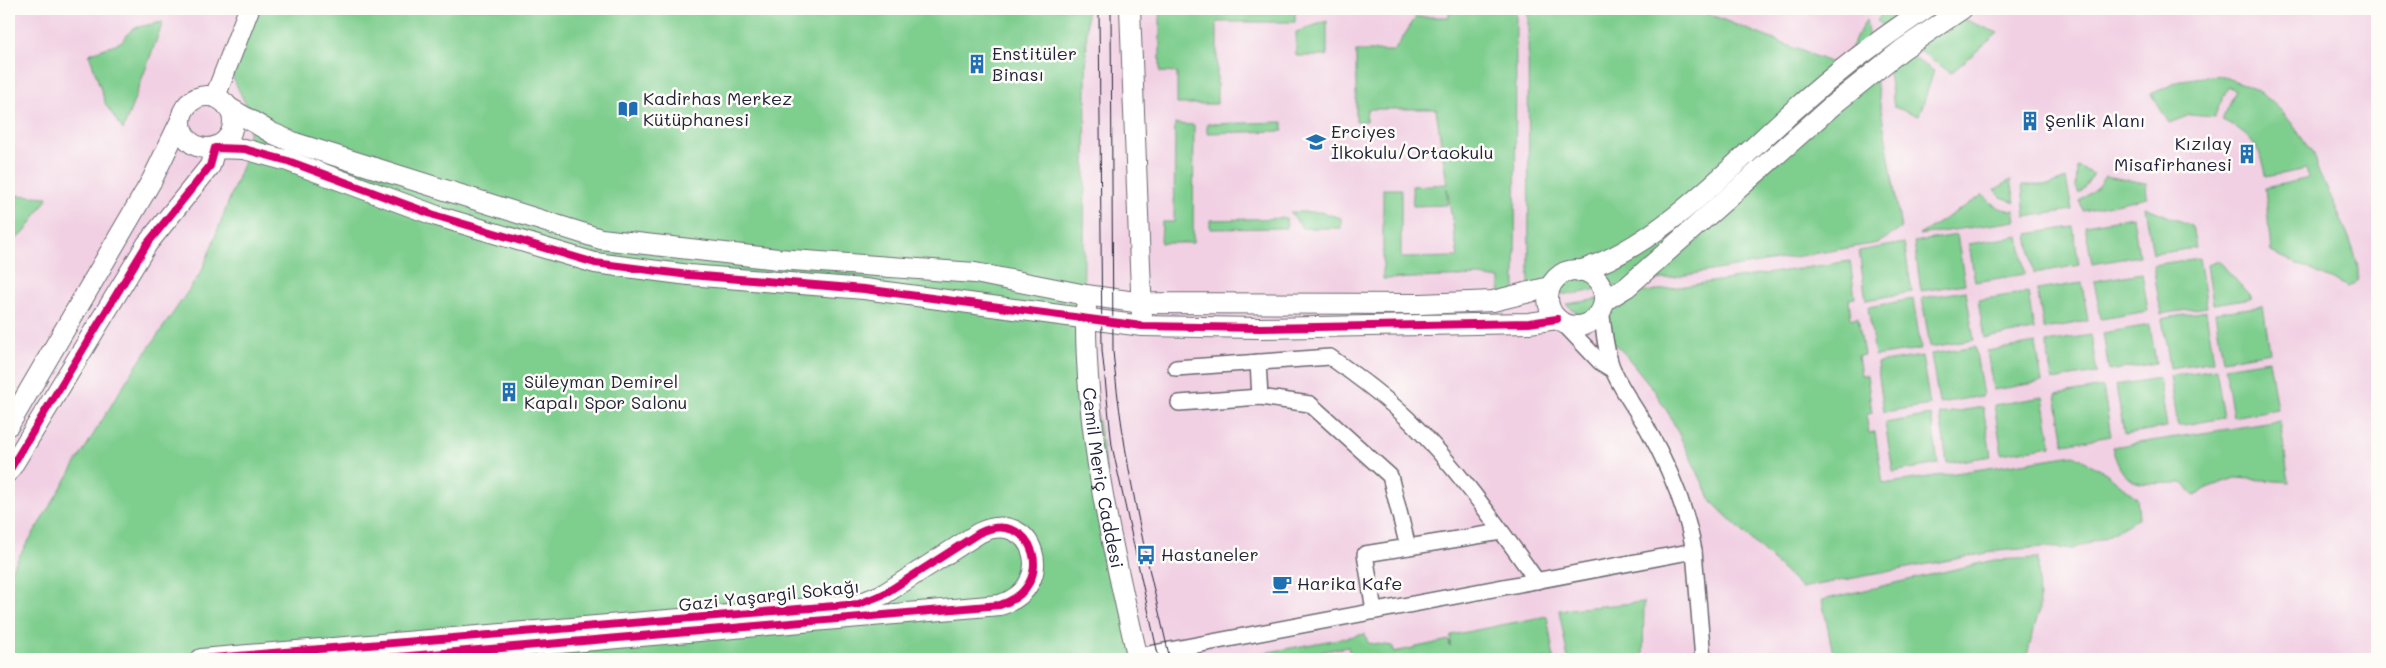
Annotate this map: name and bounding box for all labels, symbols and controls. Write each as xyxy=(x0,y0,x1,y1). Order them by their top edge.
place label: Enstitüler Binası xyxy=(992,41,1077,86)
building icon: Enstitüler Binası xyxy=(966,53,988,75)
place label: Kadirhas Merkez Kütüphanesi xyxy=(643,86,792,131)
library icon: Kadirhas Merkez Kütüphanesi xyxy=(617,98,639,120)
place label: Şenlik Alanı xyxy=(2045,108,2145,132)
building icon: Şenlik Alanı xyxy=(2019,110,2041,132)
place label: Erciyes İlkokulu/Ortaokulu xyxy=(1331,119,1494,164)
school or university icon: Erciyes İlkokulu/Ortaokulu xyxy=(1305,131,1327,153)
place label: Kızılay Misafirhanesi xyxy=(2114,131,2232,176)
building icon: Kızılay Misafirhanesi xyxy=(2236,143,2258,165)
place label: Süleyman Demirel Kapalı Spor Salonu xyxy=(524,369,687,414)
building icon: Süleyman Demirel Kapalı Spor Salonu xyxy=(498,381,520,403)
street label: Cemil Meriç Caddesi xyxy=(1078,386,1130,570)
place label: Hastaneler xyxy=(1161,542,1259,566)
bus stop icon: Hastaneler xyxy=(1135,544,1157,566)
place label: Harika Kafe xyxy=(1297,571,1402,595)
cafe icon: Harika Kafe xyxy=(1271,573,1293,595)
street label: Gazi Yaşargil Sokağı xyxy=(677,574,861,616)

